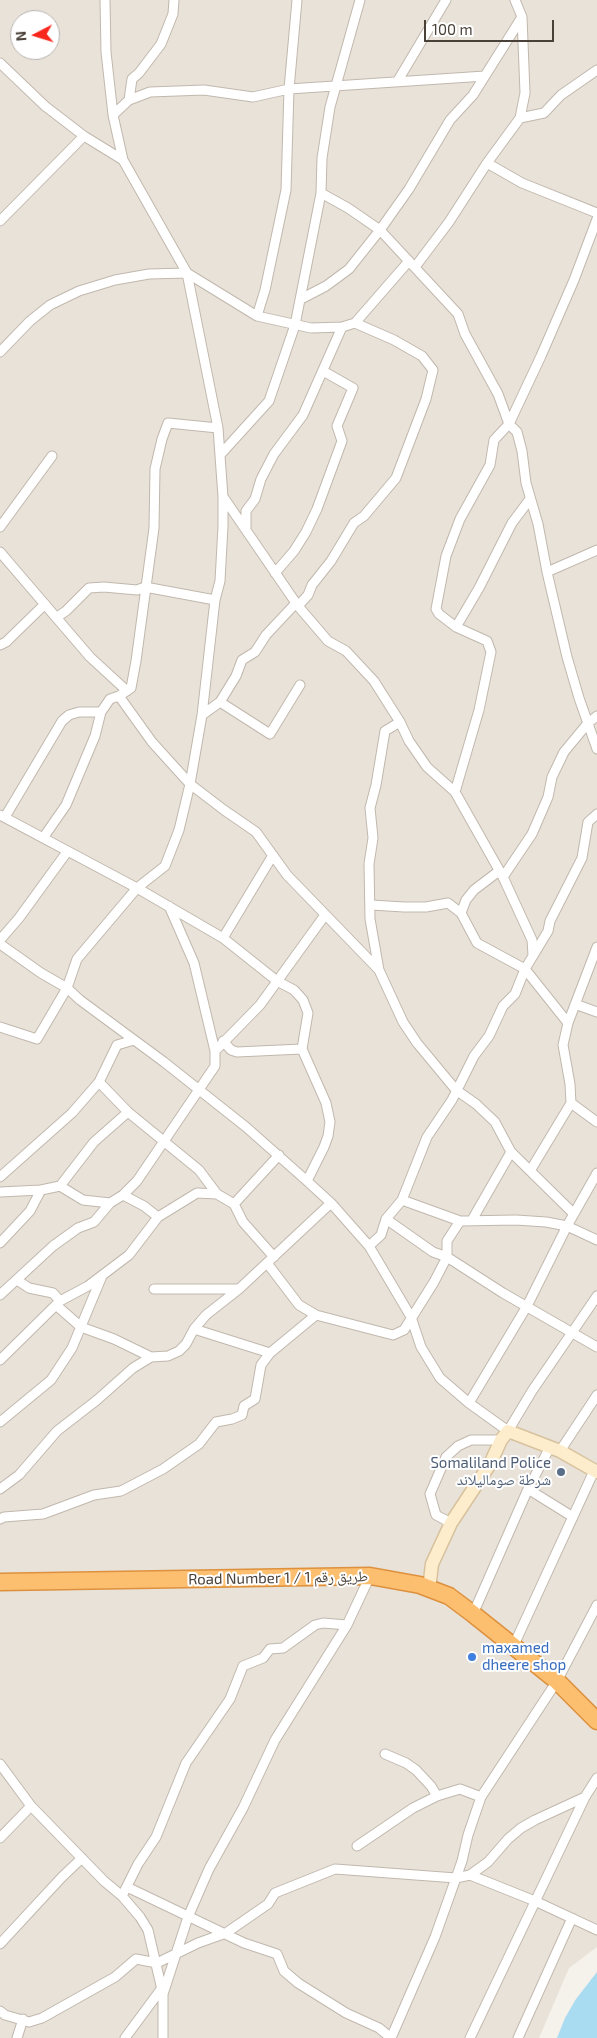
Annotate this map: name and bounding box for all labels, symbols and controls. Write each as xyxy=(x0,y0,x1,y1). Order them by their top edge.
north arrow xyxy=(10,10,60,60)
scale bar xyxy=(427,10,557,42)
text: 100 m xyxy=(432,20,473,38)
text: N xyxy=(12,30,29,42)
place label: Somaliland Police شرطة صوماليلاند xyxy=(430,1454,551,1489)
marker: Somaliland Police شرطة صوماليلاند xyxy=(555,1466,567,1478)
street label: Road Number 1 / طريق رقم 1 xyxy=(188,1567,368,1589)
place label: maxamed dheere shop xyxy=(482,1639,566,1674)
marker: maxamed dheere shop xyxy=(466,1651,478,1663)

